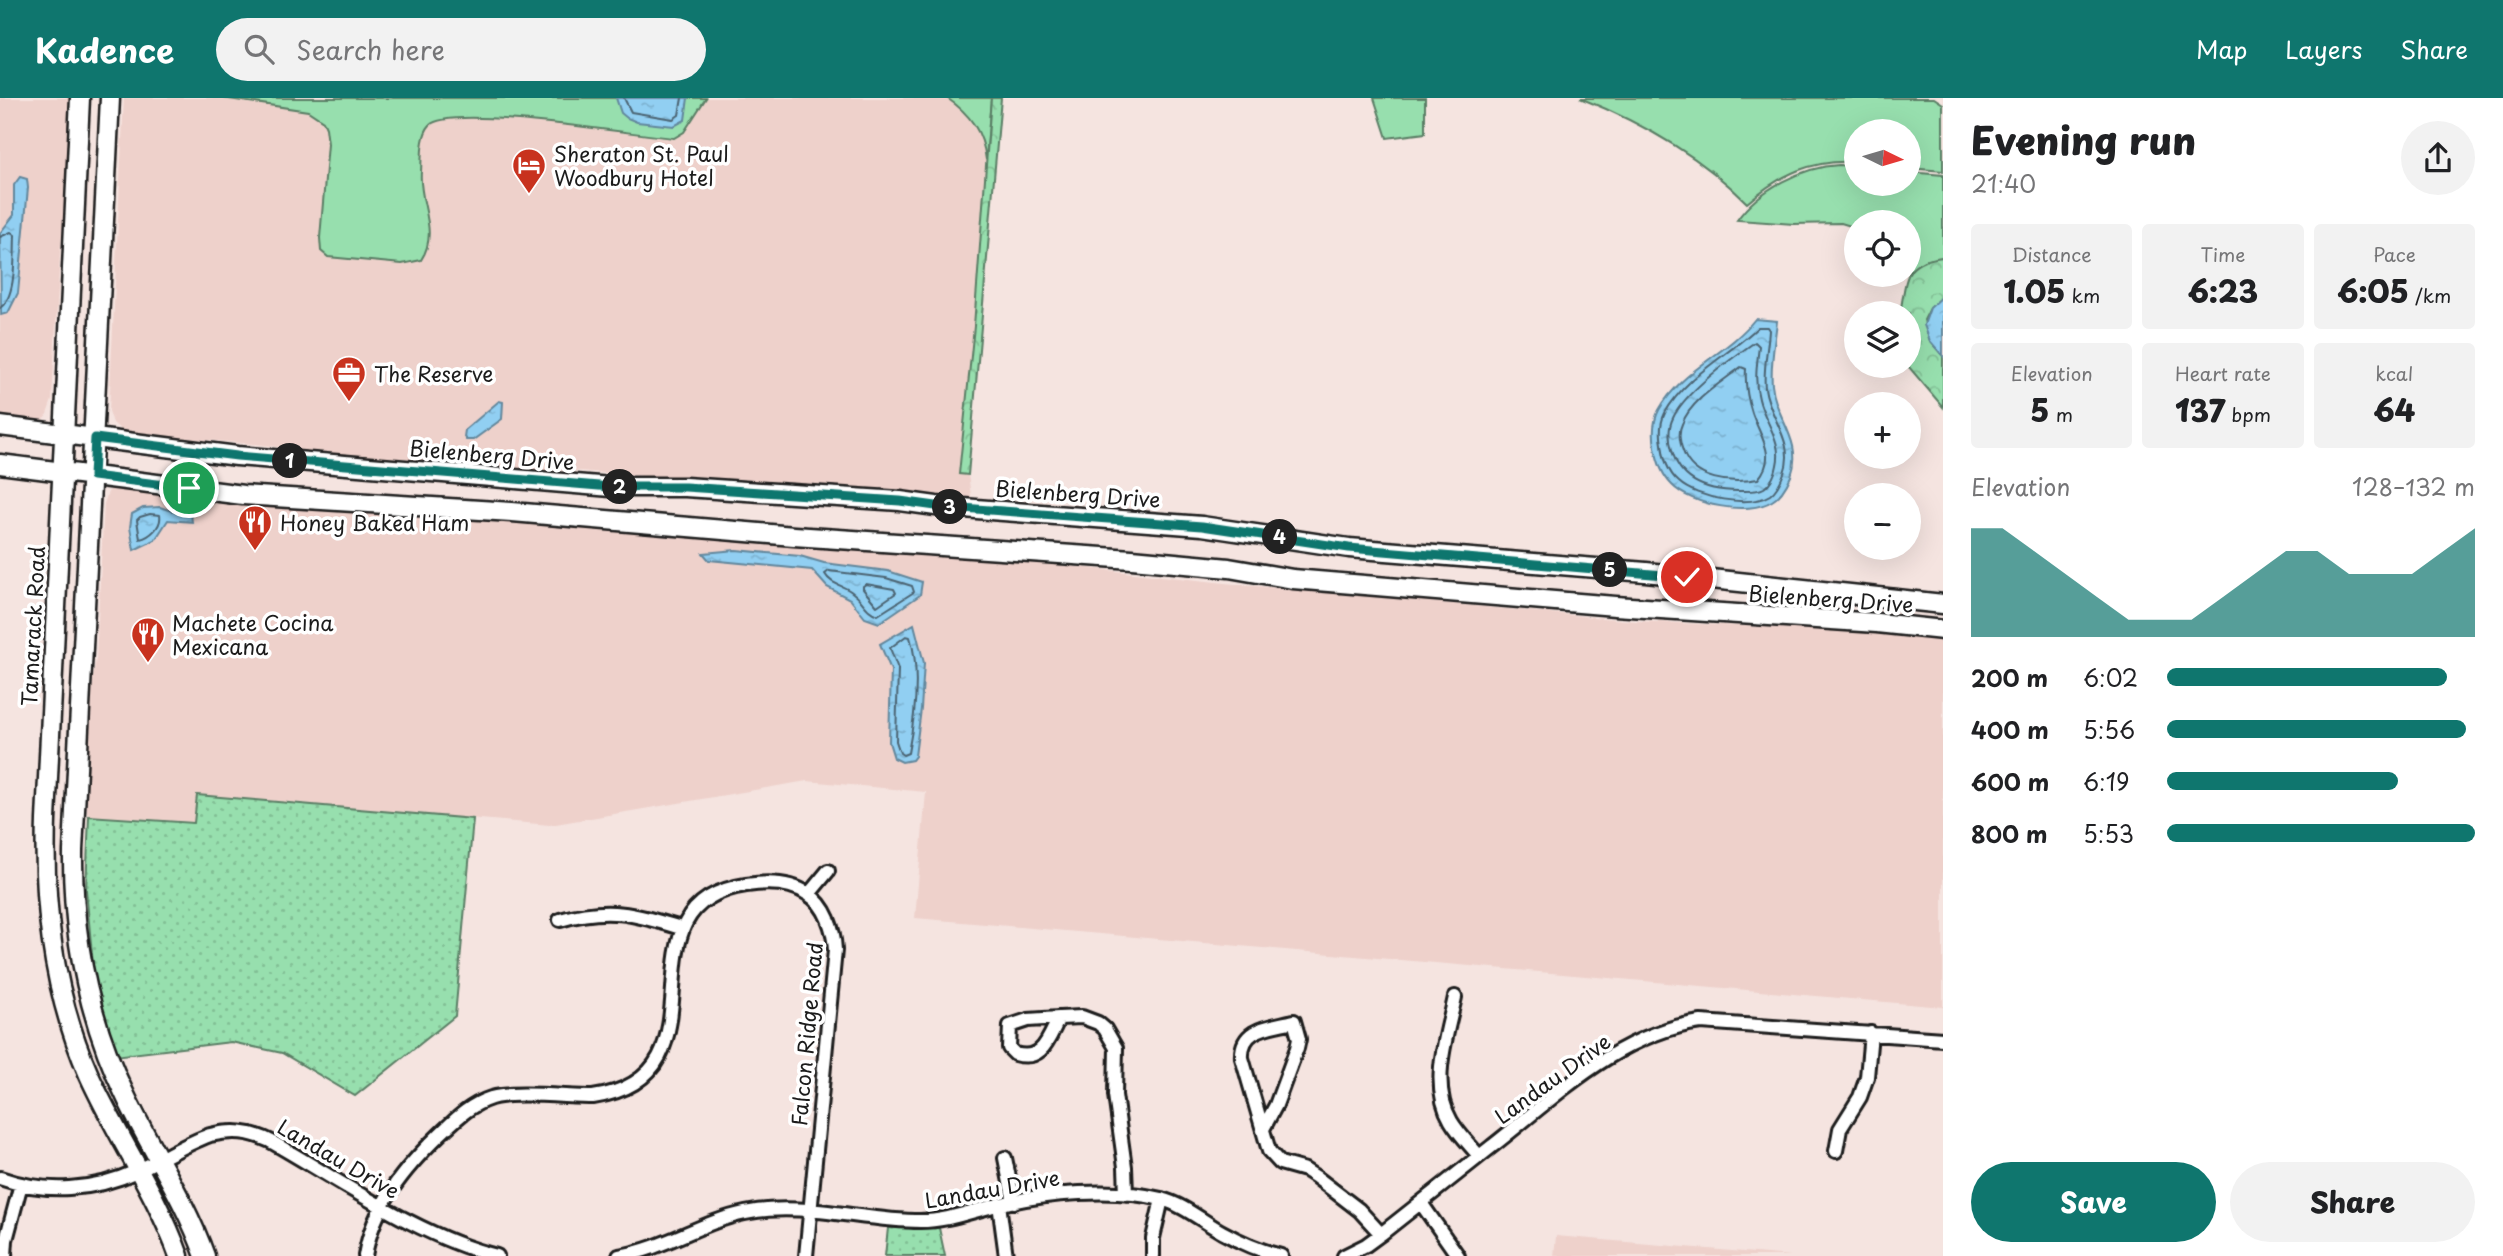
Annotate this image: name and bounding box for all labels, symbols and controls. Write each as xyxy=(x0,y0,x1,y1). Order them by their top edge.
search box xyxy=(216,18,706,81)
text: Kadence xyxy=(35,24,174,74)
icon: search xyxy=(240,30,278,68)
text: Search here xyxy=(296,30,445,69)
text: Map xyxy=(2196,31,2247,67)
text: Layers xyxy=(2285,31,2362,67)
text: Share xyxy=(2400,31,2468,67)
text: Evening run xyxy=(1971,111,2196,168)
north arrow xyxy=(1844,119,1922,196)
map controls xyxy=(1844,119,1921,560)
button: share xyxy=(2401,121,2475,195)
place label: Sheraton St. Paul Woodbury Hotel xyxy=(554,137,729,193)
hotel icon: Sheraton St. Paul Woodbury Hotel xyxy=(510,146,548,195)
text: 21:40 xyxy=(1971,166,2036,201)
button: locate xyxy=(1844,210,1921,287)
text: Distance xyxy=(2012,240,2092,268)
text: Time xyxy=(2201,240,2245,268)
text: Pace xyxy=(2373,240,2416,268)
text: 1.05 xyxy=(2003,268,2065,313)
text: 6:23 xyxy=(2188,268,2258,313)
text: 6:05 xyxy=(2337,268,2409,313)
text: km xyxy=(2065,281,2100,309)
text: /km xyxy=(2409,281,2451,309)
button: layers xyxy=(1844,301,1921,378)
office icon: The Reserve xyxy=(330,354,368,403)
place label: The Reserve xyxy=(374,357,494,389)
text: Elevation xyxy=(2011,359,2093,387)
text: Heart rate xyxy=(2175,359,2271,387)
text: kcal xyxy=(2375,359,2413,387)
text: 5 xyxy=(2030,387,2050,432)
text: 137 xyxy=(2175,387,2225,432)
text: 64 xyxy=(2373,387,2415,432)
button: + xyxy=(1844,392,1921,469)
text: m xyxy=(2050,400,2073,428)
text: bpm xyxy=(2225,400,2271,428)
street label: Bielenberg Drive xyxy=(408,431,576,477)
pin: 1 xyxy=(272,444,308,478)
text: 1 xyxy=(285,446,294,474)
pin xyxy=(159,458,219,518)
icon: arrive xyxy=(170,469,208,507)
text: Elevation xyxy=(1971,469,2070,504)
text: 128–132 m xyxy=(2352,469,2475,504)
pin: 2 xyxy=(602,470,638,504)
street label: Bielenberg Drive xyxy=(994,471,1162,515)
text: 2 xyxy=(613,472,626,500)
button: − xyxy=(1844,483,1921,560)
pin: 3 xyxy=(932,490,968,524)
text: 3 xyxy=(943,492,956,520)
restaurant icon: Honey Baked Ham xyxy=(236,503,274,552)
place label: Honey Baked Ham xyxy=(280,506,469,538)
pin: 4 xyxy=(1262,520,1298,555)
text: 4 xyxy=(1273,522,1286,550)
street label: Tamarack Road xyxy=(12,545,52,707)
pin xyxy=(1657,547,1717,607)
pin: 5 xyxy=(1592,552,1628,588)
text: 5 xyxy=(1603,555,1616,583)
icon: check xyxy=(1668,558,1706,596)
street label: Bielenberg Drive xyxy=(1747,576,1915,620)
place label: Machete Cocina Mexicana xyxy=(172,606,334,662)
restaurant icon: Machete Cocina Mexicana xyxy=(129,615,167,664)
text: 200 m xyxy=(1971,660,2048,695)
text: 6:02 xyxy=(2083,660,2138,695)
text: 400 m xyxy=(1971,712,2049,747)
text: 5:56 xyxy=(2083,712,2135,747)
text: 600 m xyxy=(1971,764,2049,799)
text: 6:19 xyxy=(2083,764,2129,799)
text: 800 m xyxy=(1971,816,2048,851)
text: 5:53 xyxy=(2083,816,2134,851)
street label: Falcon Ridge Road xyxy=(782,941,830,1127)
street label: Landau Drive xyxy=(1487,1025,1617,1131)
street label: Landau Drive xyxy=(272,1110,406,1206)
street label: Landau Drive xyxy=(922,1160,1062,1216)
button: Save xyxy=(1971,1162,2216,1242)
button: Share xyxy=(2230,1162,2475,1242)

